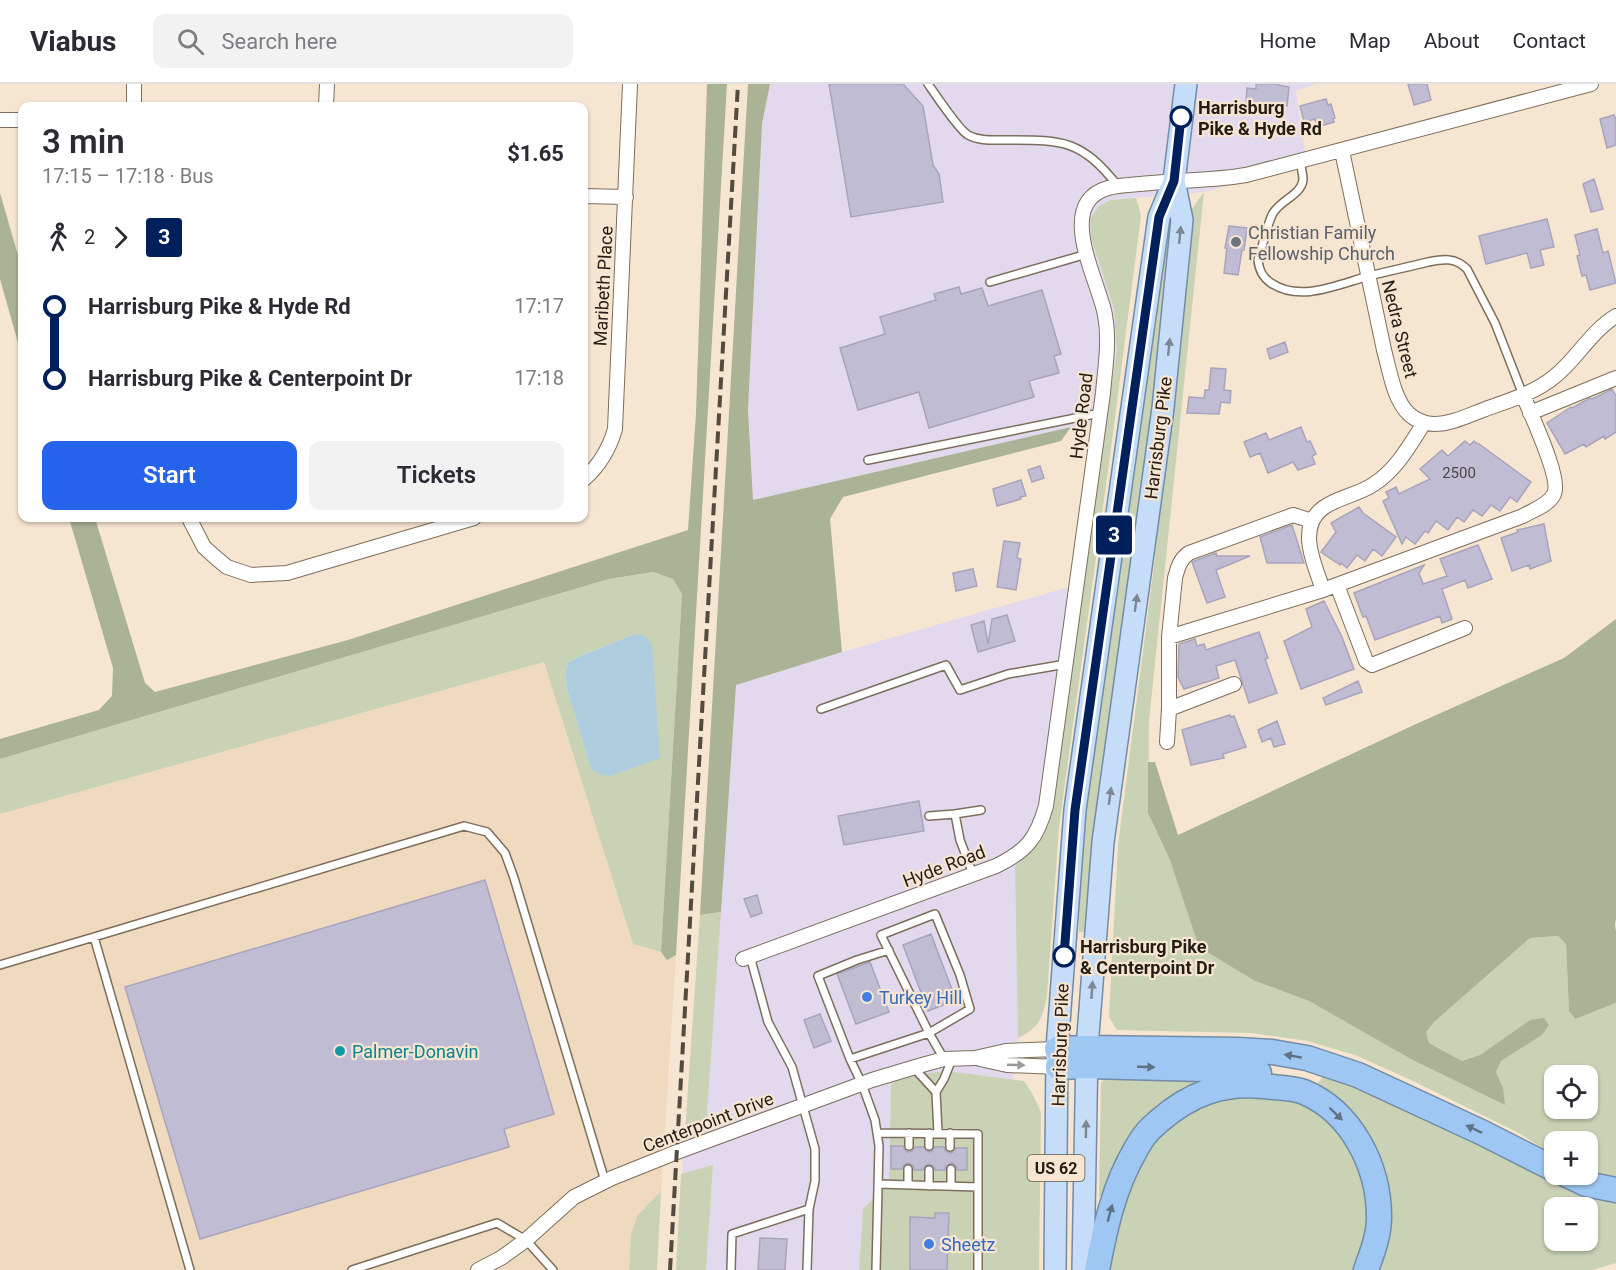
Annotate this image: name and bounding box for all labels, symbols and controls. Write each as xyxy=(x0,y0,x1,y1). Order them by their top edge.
search box xyxy=(153,14,573,68)
text: Viabus xyxy=(30,25,117,58)
icon: search xyxy=(174,25,207,58)
text: Search here xyxy=(222,29,337,54)
text: Home xyxy=(1260,29,1316,53)
text: Map xyxy=(1349,29,1391,53)
text: About xyxy=(1424,29,1480,53)
text: Contact xyxy=(1513,29,1586,53)
place label: Harrisburg Pike & Hyde Rd xyxy=(1198,97,1322,139)
marker: Harrisburg Pike & Hyde Rd xyxy=(1170,106,1192,128)
text: 3 min xyxy=(42,122,125,161)
text: $1.65 xyxy=(507,141,564,166)
text: 17:15 – 17:18 · Bus xyxy=(42,164,214,188)
icon: walk xyxy=(42,221,75,254)
icon: forward xyxy=(104,221,137,254)
place label: Christian Family Fellowship Church xyxy=(1248,222,1395,264)
text: 2 xyxy=(84,225,95,249)
text: 3 xyxy=(158,225,170,249)
street label: Maribeth Place xyxy=(589,225,617,347)
one-way arrow xyxy=(1176,226,1185,245)
marker: Christian Family Fellowship Church xyxy=(1229,235,1243,249)
street label: Nedra Street xyxy=(1378,278,1422,380)
text: Harrisburg Pike & Hyde Rd xyxy=(88,294,351,319)
text: 17:17 xyxy=(514,294,564,318)
one-way arrow xyxy=(1164,337,1174,356)
text: Harrisburg Pike & Centerpoint Dr xyxy=(88,366,412,391)
text: 17:18 xyxy=(514,366,564,390)
street label: Hyde Road xyxy=(1065,372,1097,460)
street label: Harrisburg Pike xyxy=(1140,376,1176,500)
button: Start xyxy=(42,441,297,510)
button: Tickets xyxy=(309,441,564,510)
house number: 2500 xyxy=(1442,464,1476,482)
line badge: 3 xyxy=(1094,516,1134,554)
text: 3 xyxy=(1108,523,1120,547)
one-way arrow xyxy=(1131,593,1141,612)
one-way arrow xyxy=(1105,786,1114,805)
street label: Hyde Road xyxy=(900,841,988,891)
place label: Harrisburg Pike & Centerpoint Dr xyxy=(1080,936,1215,978)
marker: Harrisburg Pike & Centerpoint Dr xyxy=(1053,945,1075,967)
one-way arrow xyxy=(1087,980,1096,999)
street label: Harrisburg Pike xyxy=(1047,983,1073,1107)
place label: Turkey Hill xyxy=(879,987,962,1008)
marker: Turkey Hill xyxy=(860,990,874,1004)
place label: Palmer-Donavin xyxy=(352,1041,479,1062)
marker: Palmer-Donavin xyxy=(333,1044,347,1058)
one-way arrow xyxy=(1284,1051,1303,1060)
one-way arrow xyxy=(1007,1061,1026,1070)
one-way arrow xyxy=(1137,1063,1156,1072)
map controls xyxy=(1544,1065,1598,1251)
button: locate xyxy=(1544,1065,1598,1119)
street label: Centerpoint Drive xyxy=(640,1087,776,1157)
one-way arrow xyxy=(1328,1107,1343,1121)
one-way arrow xyxy=(1082,1119,1091,1138)
one-way arrow xyxy=(1465,1125,1482,1134)
button: + xyxy=(1544,1131,1598,1185)
road number: US 62 xyxy=(1028,1155,1084,1181)
button: − xyxy=(1544,1197,1598,1251)
one-way arrow xyxy=(1106,1204,1115,1222)
place label: Sheetz xyxy=(941,1234,996,1255)
marker: Sheetz xyxy=(922,1237,936,1251)

